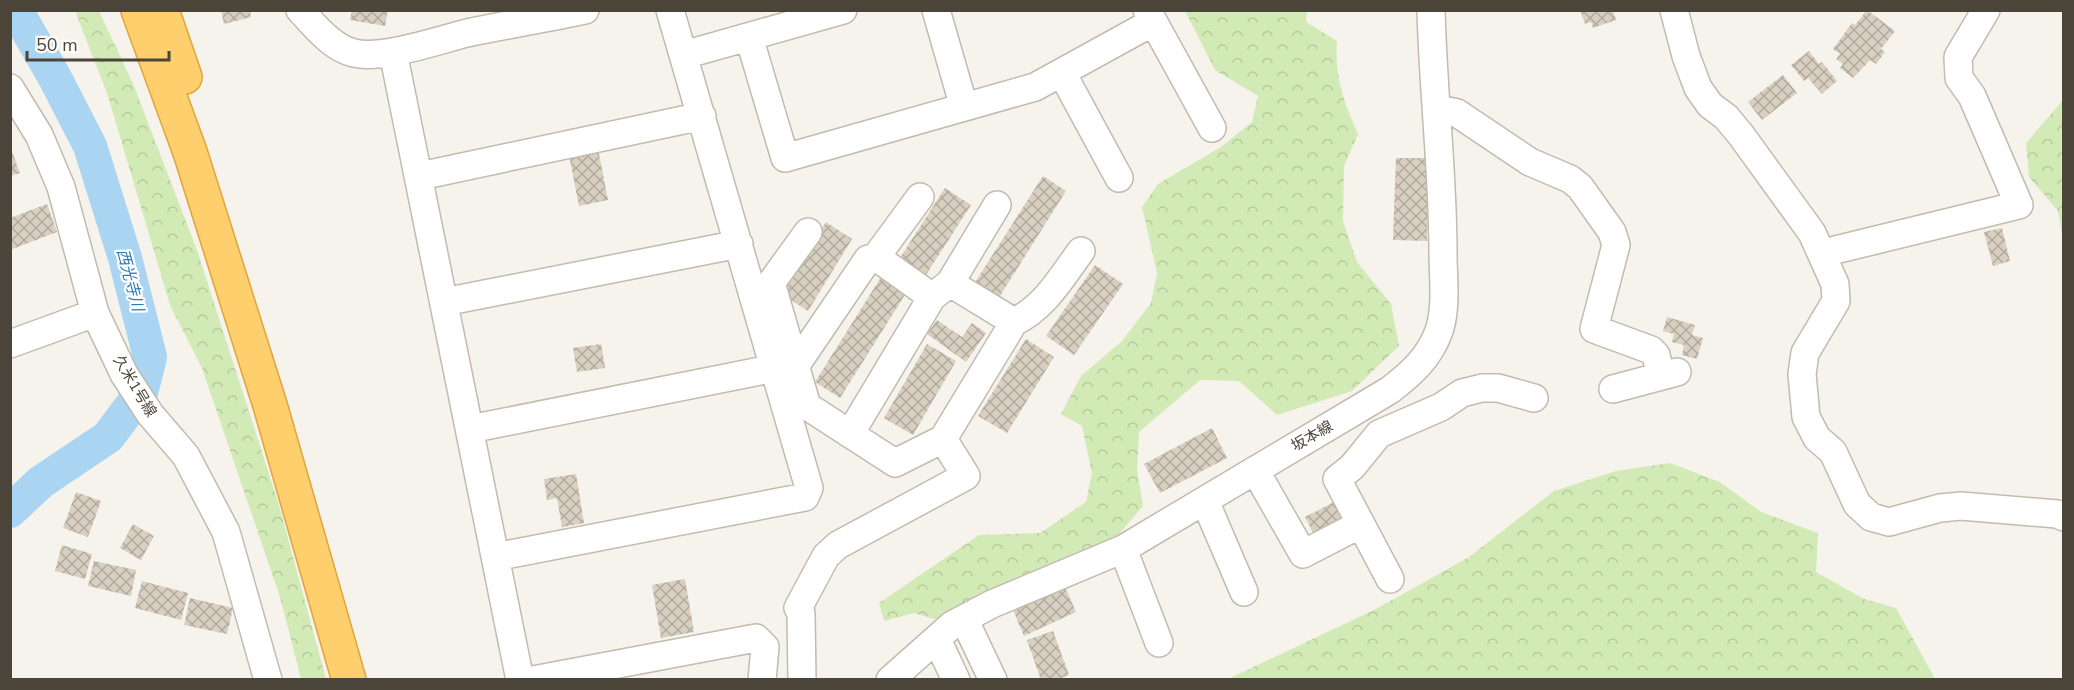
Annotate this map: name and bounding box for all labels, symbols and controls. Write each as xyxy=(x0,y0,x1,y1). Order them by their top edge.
scale bar xyxy=(27,24,170,62)
text: 50 m xyxy=(36,33,78,57)
water label: 西光寺川 xyxy=(111,246,149,316)
street label: 久米1号線 xyxy=(109,351,161,421)
street label: 坂本線 xyxy=(1288,416,1336,456)

